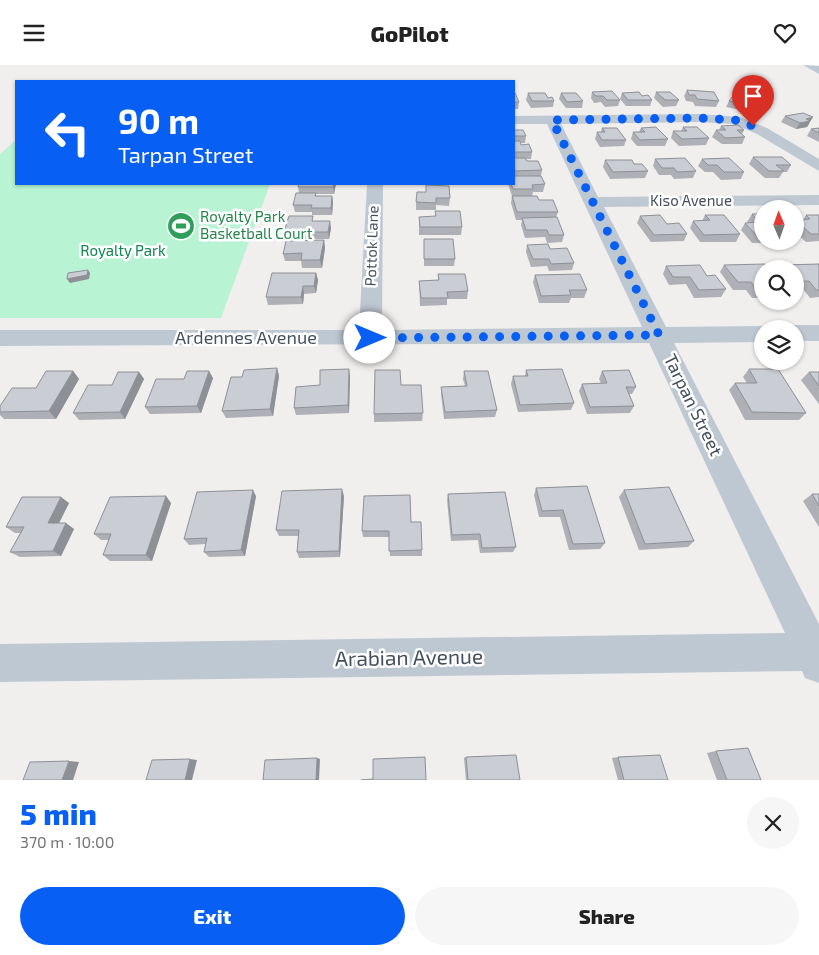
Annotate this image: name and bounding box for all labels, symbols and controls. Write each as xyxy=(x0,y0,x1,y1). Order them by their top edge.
icon: menu xyxy=(20,19,48,47)
icon: heart xyxy=(771,19,799,47)
text: GoPilot xyxy=(370,20,449,46)
pin xyxy=(732,75,774,126)
icon: arrive xyxy=(739,82,767,110)
text: 90 m xyxy=(118,99,199,141)
icon: left xyxy=(35,100,100,165)
text: Tarpan Street xyxy=(118,141,253,167)
street label: Kiso Avenue xyxy=(650,191,732,209)
north arrow xyxy=(754,200,804,250)
map controls xyxy=(754,200,804,370)
street label: Pottok Lane xyxy=(361,205,381,287)
place label: Royalty Park Basketball Court xyxy=(200,207,313,242)
sports icon: Royalty Park Basketball Court xyxy=(166,211,196,241)
park label: Royalty Park xyxy=(80,241,166,259)
button: search xyxy=(754,260,804,310)
position arrow xyxy=(343,311,395,363)
button: layers xyxy=(754,320,804,370)
street label: Ardennes Avenue xyxy=(175,326,317,348)
street label: Tarpan Street xyxy=(660,350,728,459)
street label: Arabian Avenue xyxy=(335,643,483,670)
text: 5 min xyxy=(20,795,97,831)
button: close xyxy=(747,797,799,849)
text: 370 m · 10:00 xyxy=(20,832,114,851)
button: Exit xyxy=(20,887,405,945)
button: Share xyxy=(415,887,799,945)

